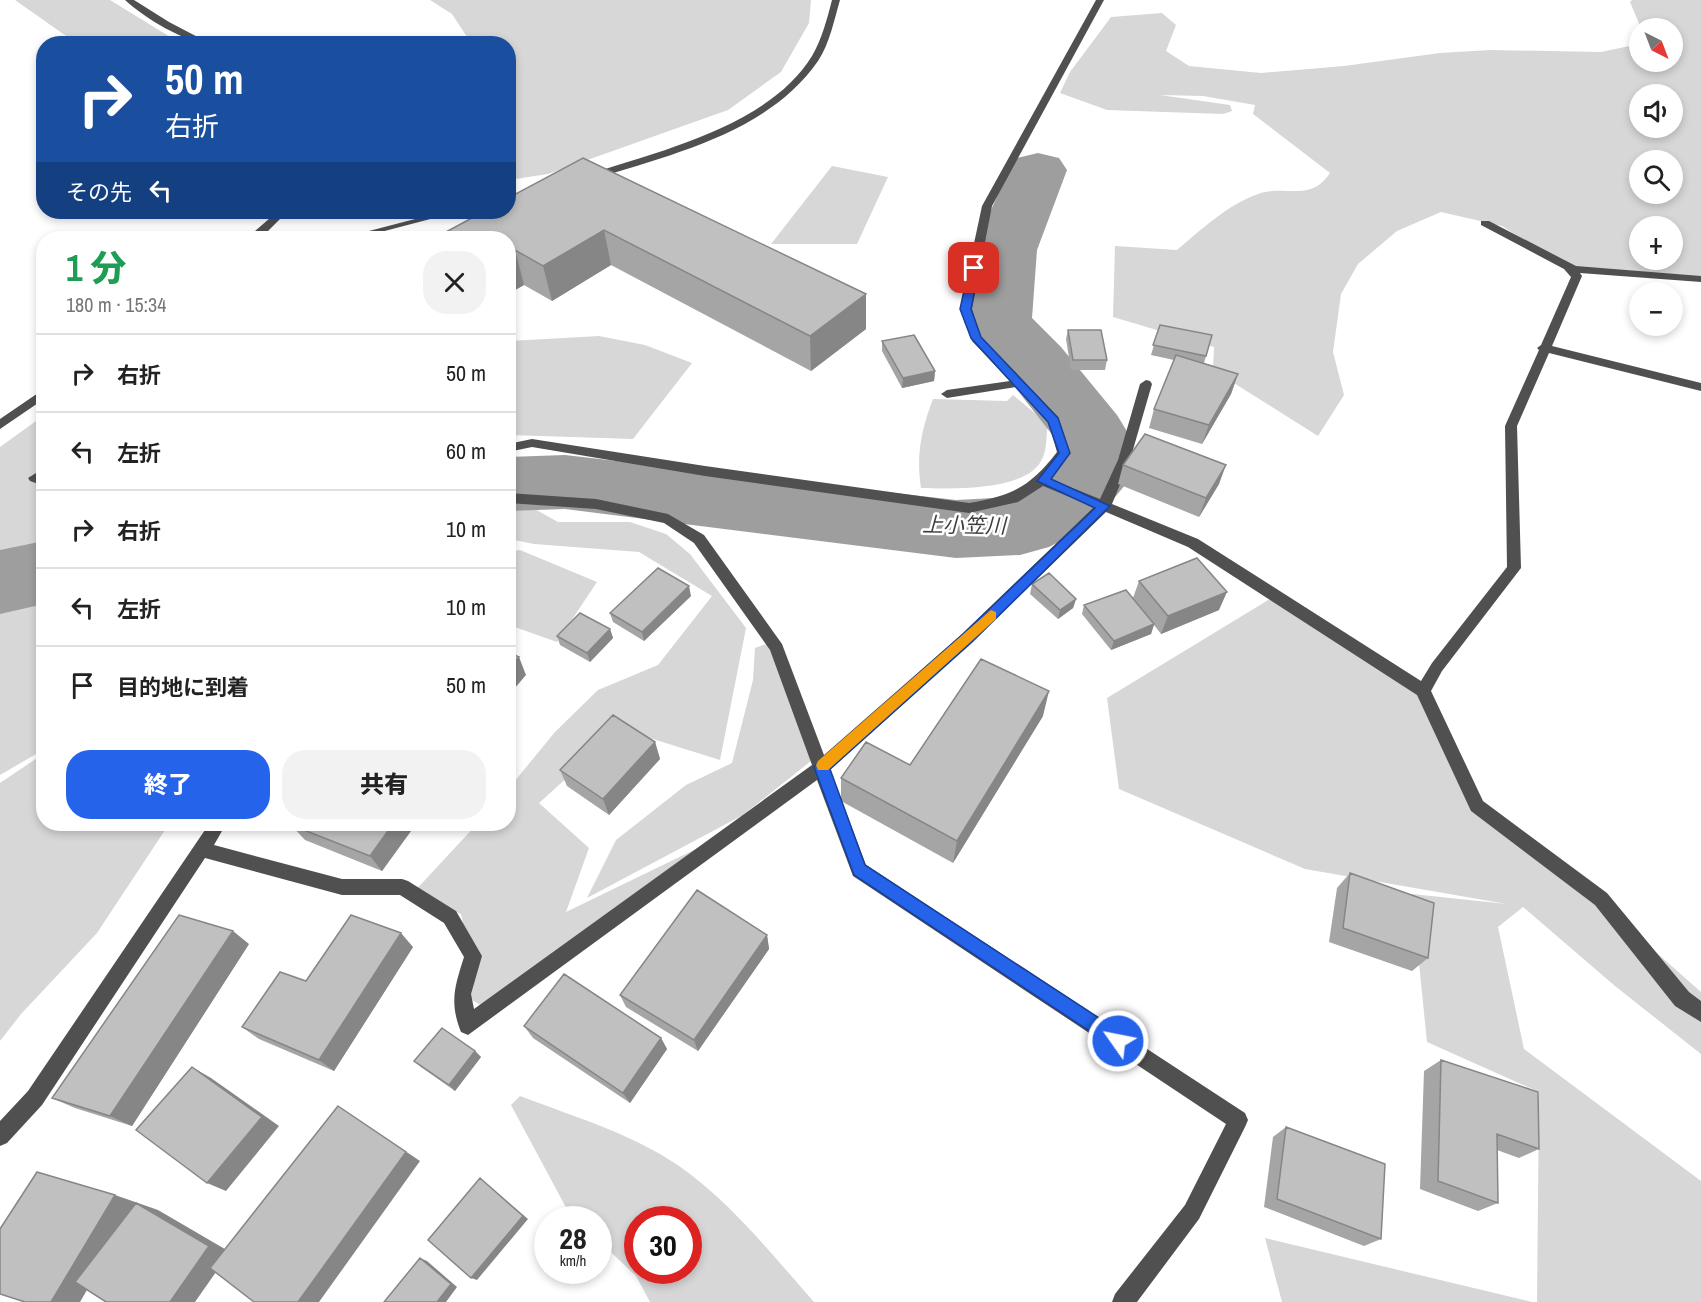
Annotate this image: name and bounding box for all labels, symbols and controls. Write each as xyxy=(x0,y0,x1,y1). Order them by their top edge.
north arrow xyxy=(1629,18,1683,72)
map controls xyxy=(1629,18,1683,336)
text: 50 m xyxy=(165,51,244,107)
icon: right xyxy=(66,60,144,138)
button: sound xyxy=(1629,84,1683,138)
text: 右折 xyxy=(165,108,219,144)
button: search xyxy=(1629,150,1683,204)
icon: left xyxy=(144,174,177,207)
text: その先 xyxy=(66,177,132,207)
button: + xyxy=(1629,216,1683,270)
pin xyxy=(948,242,999,293)
text: 1 分 xyxy=(66,244,127,292)
button: close xyxy=(423,251,486,314)
icon: arrive xyxy=(957,251,990,284)
button: − xyxy=(1629,282,1683,336)
text: 180 m · 15:34 xyxy=(66,291,166,318)
icon: right xyxy=(66,357,99,390)
text: 50 m xyxy=(446,358,486,388)
text: 右折 xyxy=(117,360,161,390)
icon: left xyxy=(66,435,99,468)
text: 60 m xyxy=(446,436,486,466)
text: 左折 xyxy=(117,438,161,468)
water label: 上小笠川 xyxy=(922,510,1008,540)
icon: right xyxy=(66,513,99,546)
text: 10 m xyxy=(446,514,486,544)
text: 右折 xyxy=(117,516,161,546)
icon: left xyxy=(66,591,99,624)
text: 10 m xyxy=(446,592,486,622)
text: 左折 xyxy=(117,594,161,624)
icon: arrive xyxy=(66,669,99,702)
text: 50 m xyxy=(446,670,486,700)
text: 目的地に到着 xyxy=(117,672,249,702)
button: 終了 xyxy=(66,750,270,819)
button: 共有 xyxy=(282,750,486,819)
position arrow xyxy=(1086,1009,1150,1073)
speed limit sign: 30 xyxy=(624,1206,702,1284)
text: 28 xyxy=(559,1218,587,1258)
text: km/h xyxy=(560,1250,586,1271)

